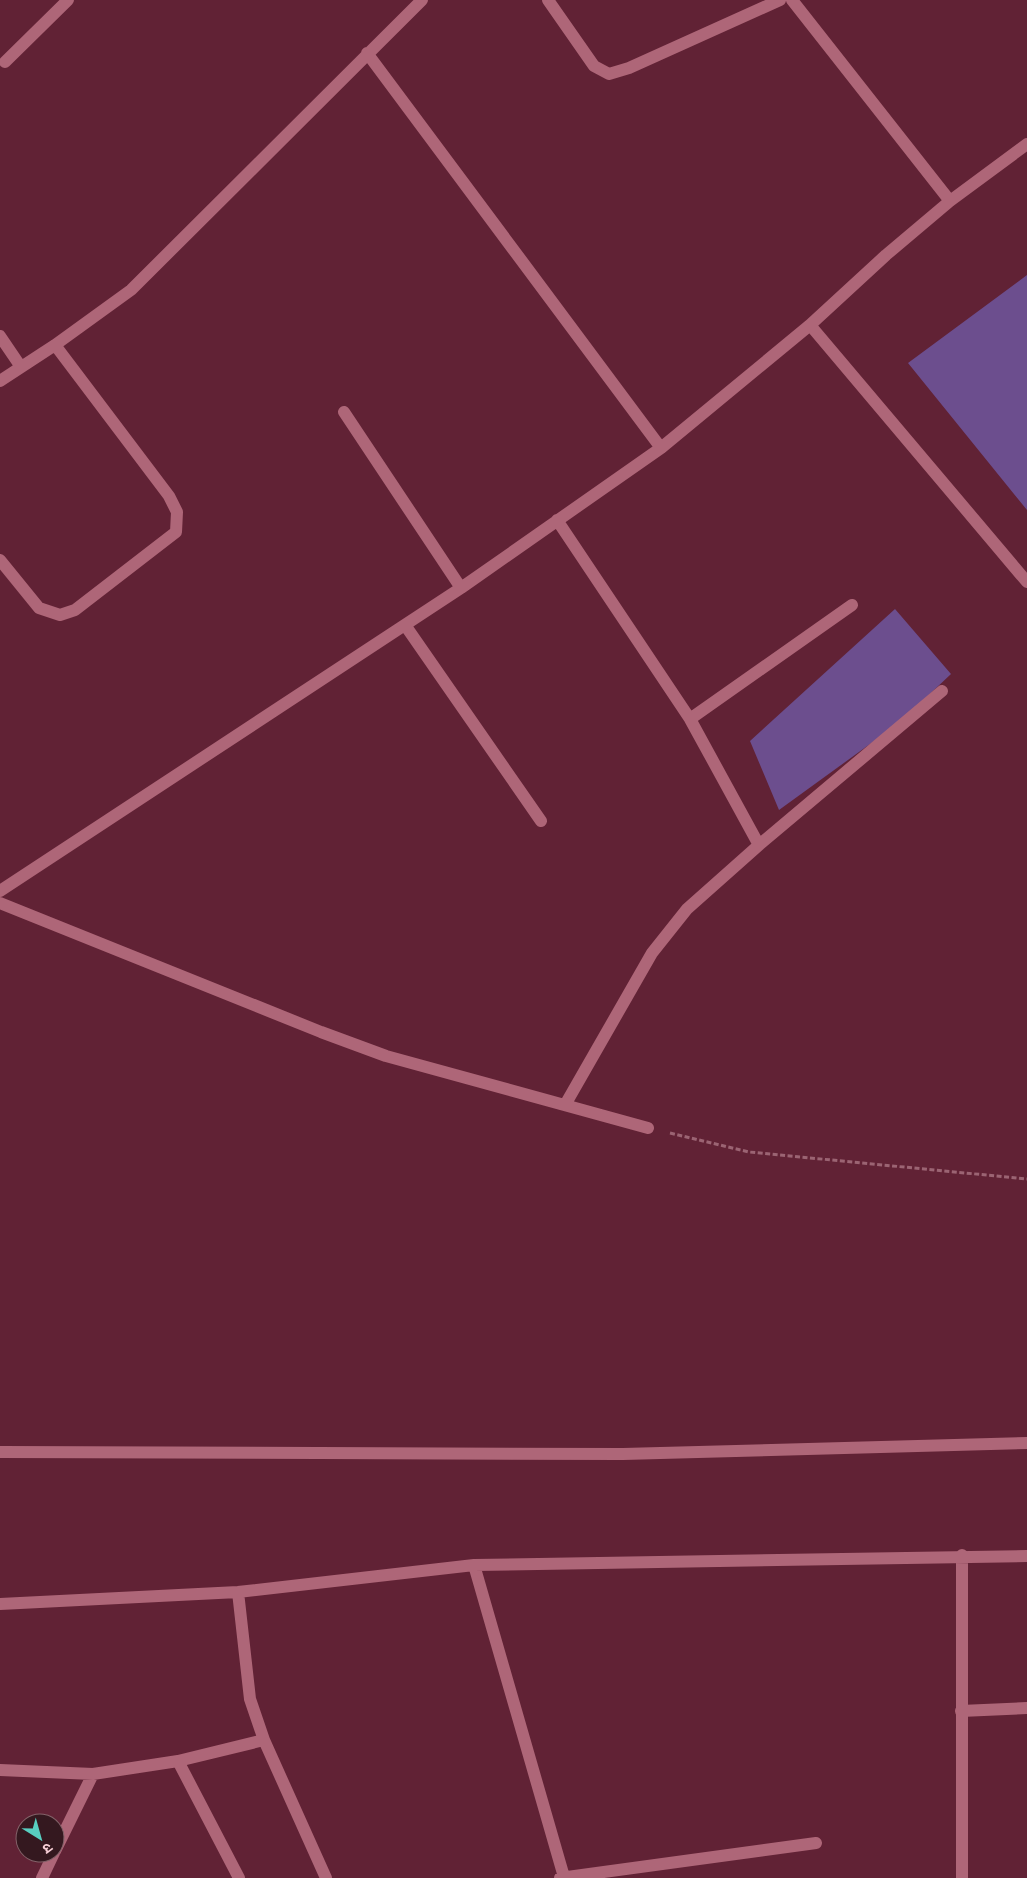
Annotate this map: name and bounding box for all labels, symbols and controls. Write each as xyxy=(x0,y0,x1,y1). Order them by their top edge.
north arrow xyxy=(15,1813,65,1863)
text: उ xyxy=(38,1839,56,1858)

